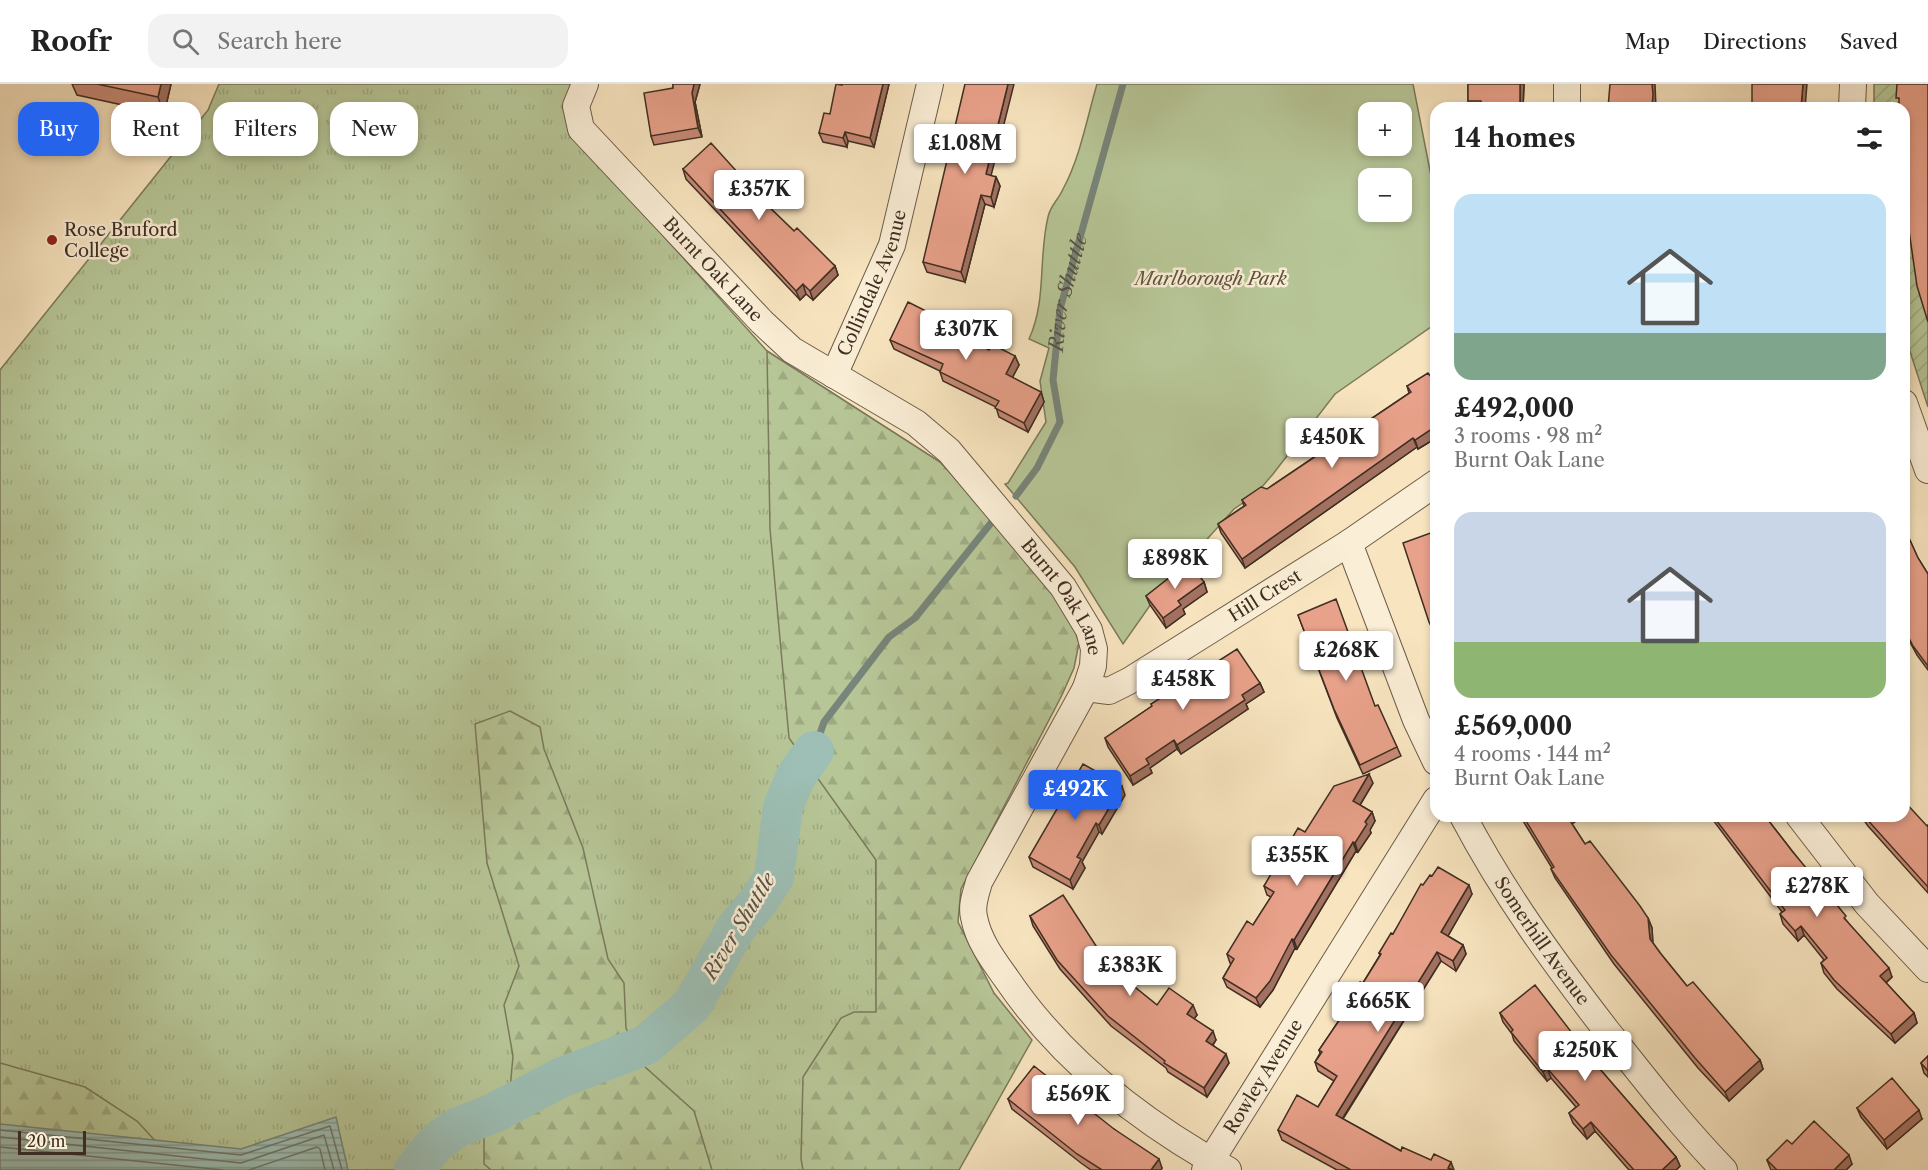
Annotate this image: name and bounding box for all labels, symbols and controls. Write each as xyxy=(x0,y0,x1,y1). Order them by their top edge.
search box xyxy=(148,14,568,68)
text: Roofr xyxy=(30,24,112,58)
icon: search xyxy=(169,25,202,58)
text: Search here xyxy=(217,28,342,55)
text: Map xyxy=(1625,29,1670,54)
text: Directions xyxy=(1703,29,1807,54)
text: Saved xyxy=(1840,29,1898,54)
chip: Buy xyxy=(18,102,99,156)
chip: Rent xyxy=(111,102,201,156)
chip: Filters xyxy=(213,102,318,156)
chip: New xyxy=(330,102,418,156)
map controls xyxy=(1358,102,1412,222)
button: + xyxy=(1358,102,1412,156)
text: 14 homes xyxy=(1454,122,1576,154)
icon: filters xyxy=(1853,122,1886,155)
pin: £1.08M xyxy=(916,124,1014,175)
text: £1.08M xyxy=(928,131,1002,155)
button: − xyxy=(1358,168,1412,222)
pin: £357K xyxy=(717,170,801,221)
text: £357K xyxy=(728,177,790,201)
street label: Collindale Avenue xyxy=(833,208,911,360)
street label: Burnt Oak Lane xyxy=(658,213,767,327)
place label: Rose Bruford College xyxy=(64,219,178,262)
water label: River Shuttle xyxy=(1044,230,1093,354)
marker: Rose Bruford College xyxy=(45,233,59,247)
icon: home xyxy=(1616,233,1724,341)
park label: Marlborough Park xyxy=(1133,268,1287,290)
pin: £307K xyxy=(924,310,1008,361)
text: £307K xyxy=(934,317,998,341)
text: £492,000 xyxy=(1454,392,1574,424)
pin: £450K xyxy=(1290,418,1374,469)
text: 3 rooms · 98 m² xyxy=(1454,424,1602,448)
text: £450K xyxy=(1299,425,1365,449)
text: Burnt Oak Lane xyxy=(1454,448,1605,472)
street label: Burnt Oak Lane xyxy=(1016,534,1105,656)
pin: £898K xyxy=(1133,539,1217,590)
text: £898K xyxy=(1142,546,1208,570)
icon: home xyxy=(1616,551,1724,659)
street label: Hill Crest xyxy=(1224,564,1306,627)
pin: £268K xyxy=(1304,631,1388,682)
text: £268K xyxy=(1313,638,1379,662)
pin: £458K xyxy=(1141,660,1225,711)
text: £458K xyxy=(1151,667,1215,691)
text: £569,000 xyxy=(1454,710,1572,742)
text: 4 rooms · 144 m² xyxy=(1454,742,1611,766)
text: Burnt Oak Lane xyxy=(1454,766,1605,790)
pin: £492K xyxy=(1033,770,1117,821)
text: £492K xyxy=(1042,777,1108,801)
pin: £355K xyxy=(1255,836,1339,887)
text: £355K xyxy=(1266,843,1328,867)
water label: River Shuttle xyxy=(697,867,781,985)
pin: £278K xyxy=(1775,867,1859,918)
street label: Somerhill Avenue xyxy=(1489,873,1594,1010)
text: £278K xyxy=(1785,874,1849,898)
pin: £383K xyxy=(1088,946,1172,997)
text: £383K xyxy=(1098,953,1162,977)
pin: £665K xyxy=(1336,982,1420,1033)
text: £665K xyxy=(1346,989,1410,1013)
street label: Rowley Avenue xyxy=(1219,1015,1307,1138)
pin: £250K xyxy=(1543,1031,1627,1082)
text: £250K xyxy=(1552,1038,1618,1062)
pin: £569K xyxy=(1036,1075,1120,1126)
text: £569K xyxy=(1046,1082,1110,1106)
scale bar xyxy=(18,1128,86,1156)
text: 20 m xyxy=(27,1131,66,1151)

